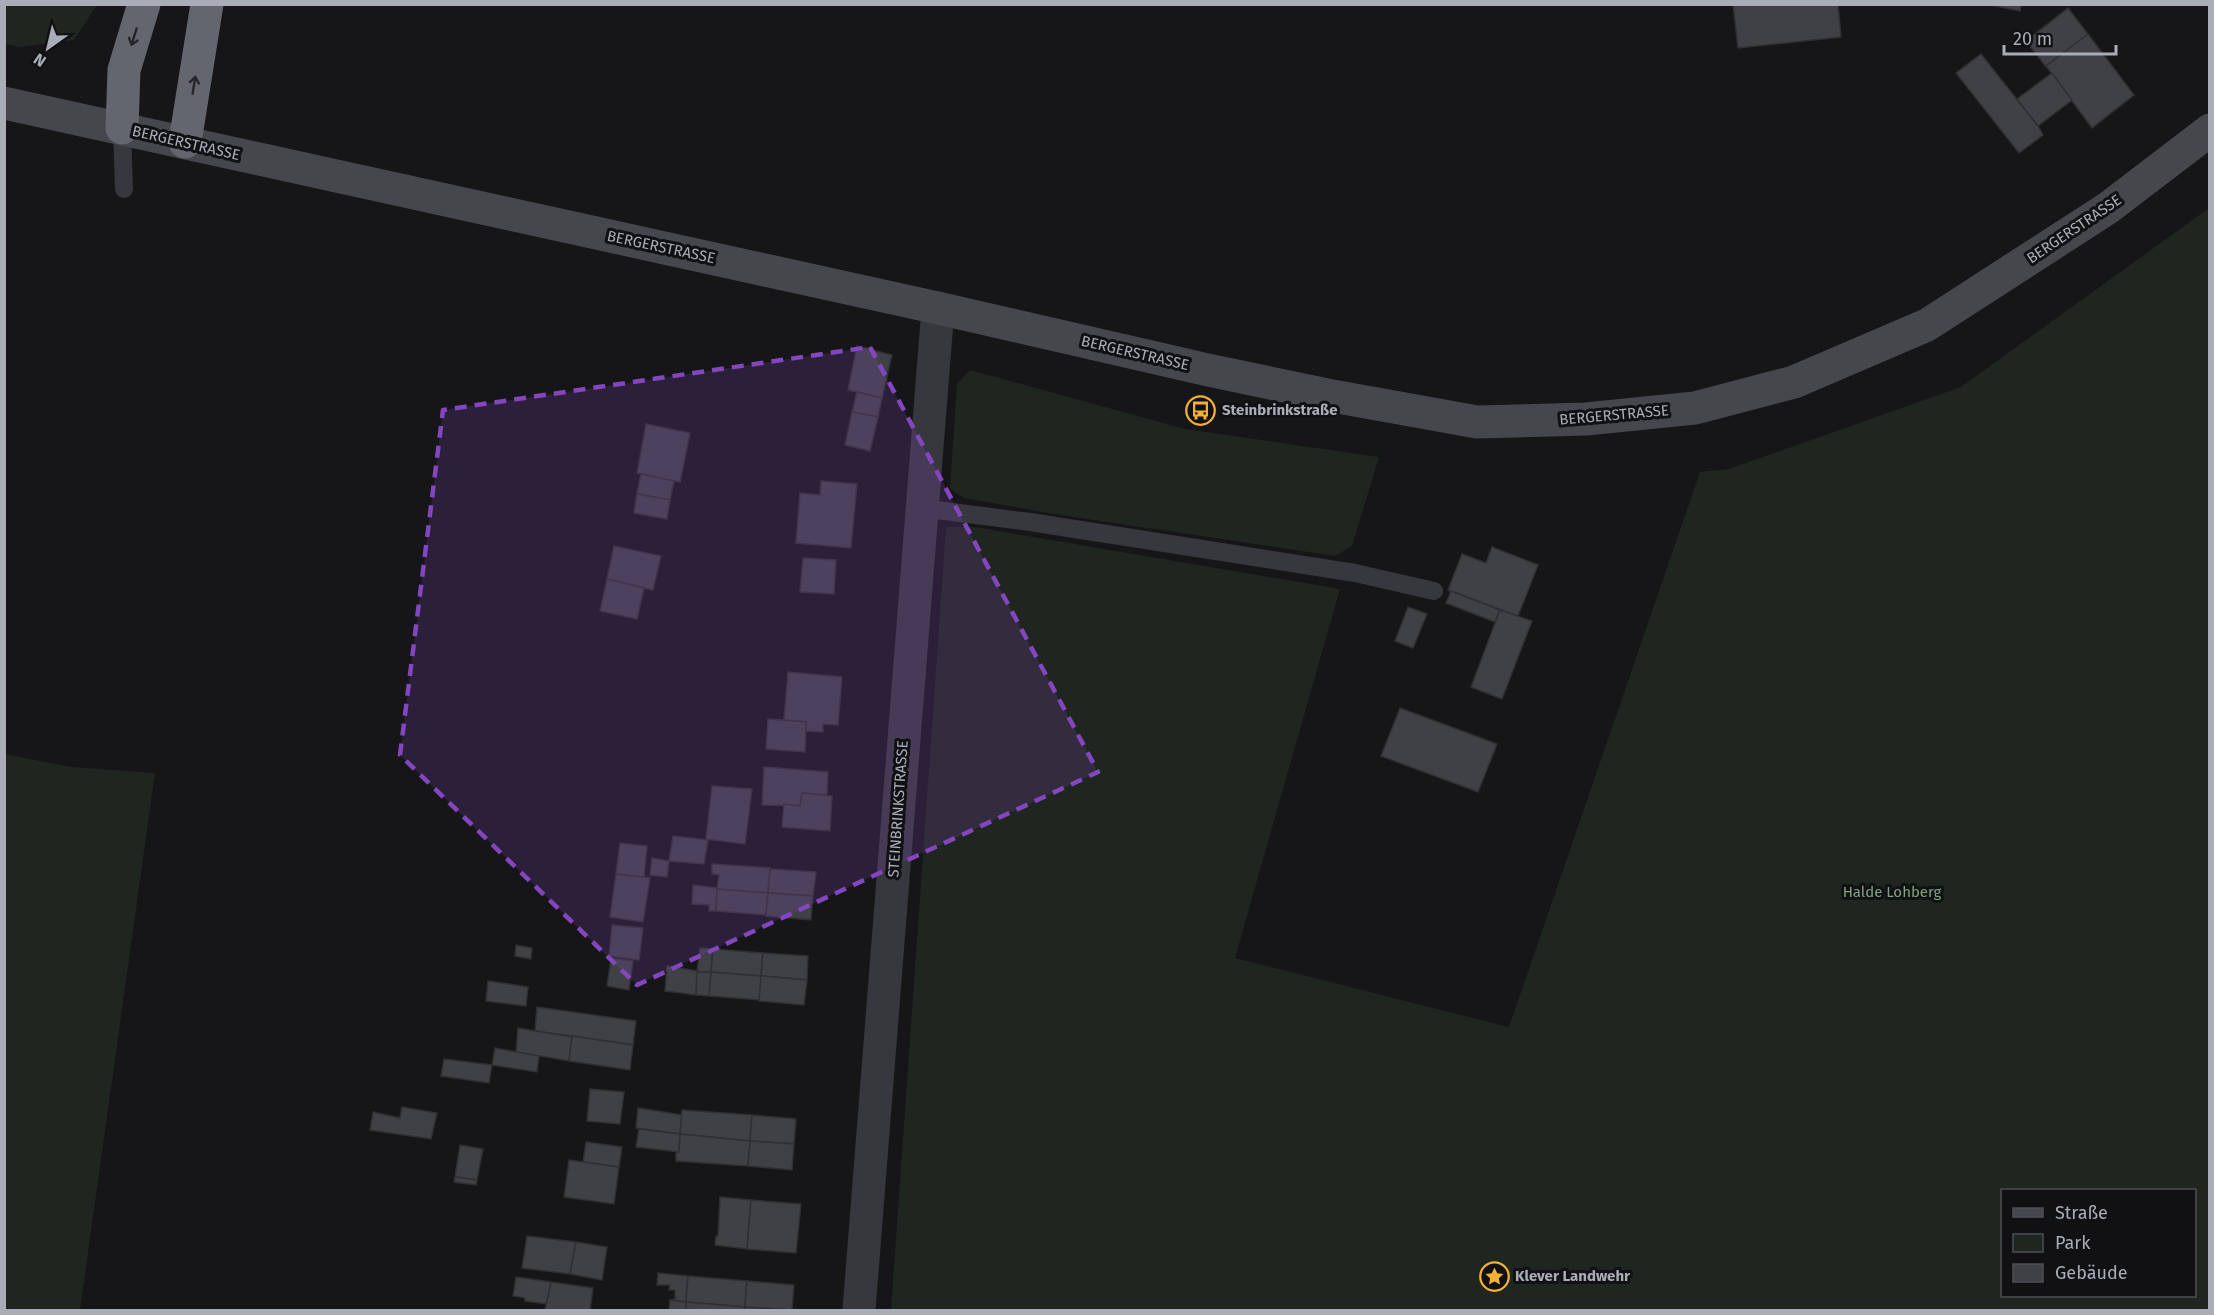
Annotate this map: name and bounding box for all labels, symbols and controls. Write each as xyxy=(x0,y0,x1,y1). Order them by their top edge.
north arrow xyxy=(18,18,78,78)
scale bar xyxy=(2004,18,2116,56)
one-way arrow xyxy=(128,27,139,46)
text: 20 m xyxy=(2013,28,2052,50)
text: N xyxy=(30,49,50,71)
one-way arrow xyxy=(189,75,200,95)
street label: BERGERSTRASSE xyxy=(130,122,242,164)
street label: BERGERSTRASSE xyxy=(2023,191,2125,267)
street label: BERGERSTRASSE xyxy=(605,227,717,267)
street label: BERGERSTRASSE xyxy=(1079,332,1191,374)
bus stop icon: Steinbrinkstraße xyxy=(1185,394,1217,426)
place label: Steinbrinkstraße xyxy=(1222,401,1337,419)
street label: BERGERSTRASSE xyxy=(1558,401,1670,429)
street label: STEINBRINKSTRASSE xyxy=(884,740,912,878)
park label: Halde Lohberg xyxy=(1843,883,1942,901)
legend xyxy=(2001,1189,2196,1297)
text: Straße xyxy=(2055,1202,2108,1224)
text: Park xyxy=(2055,1232,2091,1254)
place icon: Klever Landwehr xyxy=(1478,1260,1510,1292)
text: Gebäude xyxy=(2055,1262,2128,1284)
place label: Klever Landwehr xyxy=(1515,1267,1631,1285)

